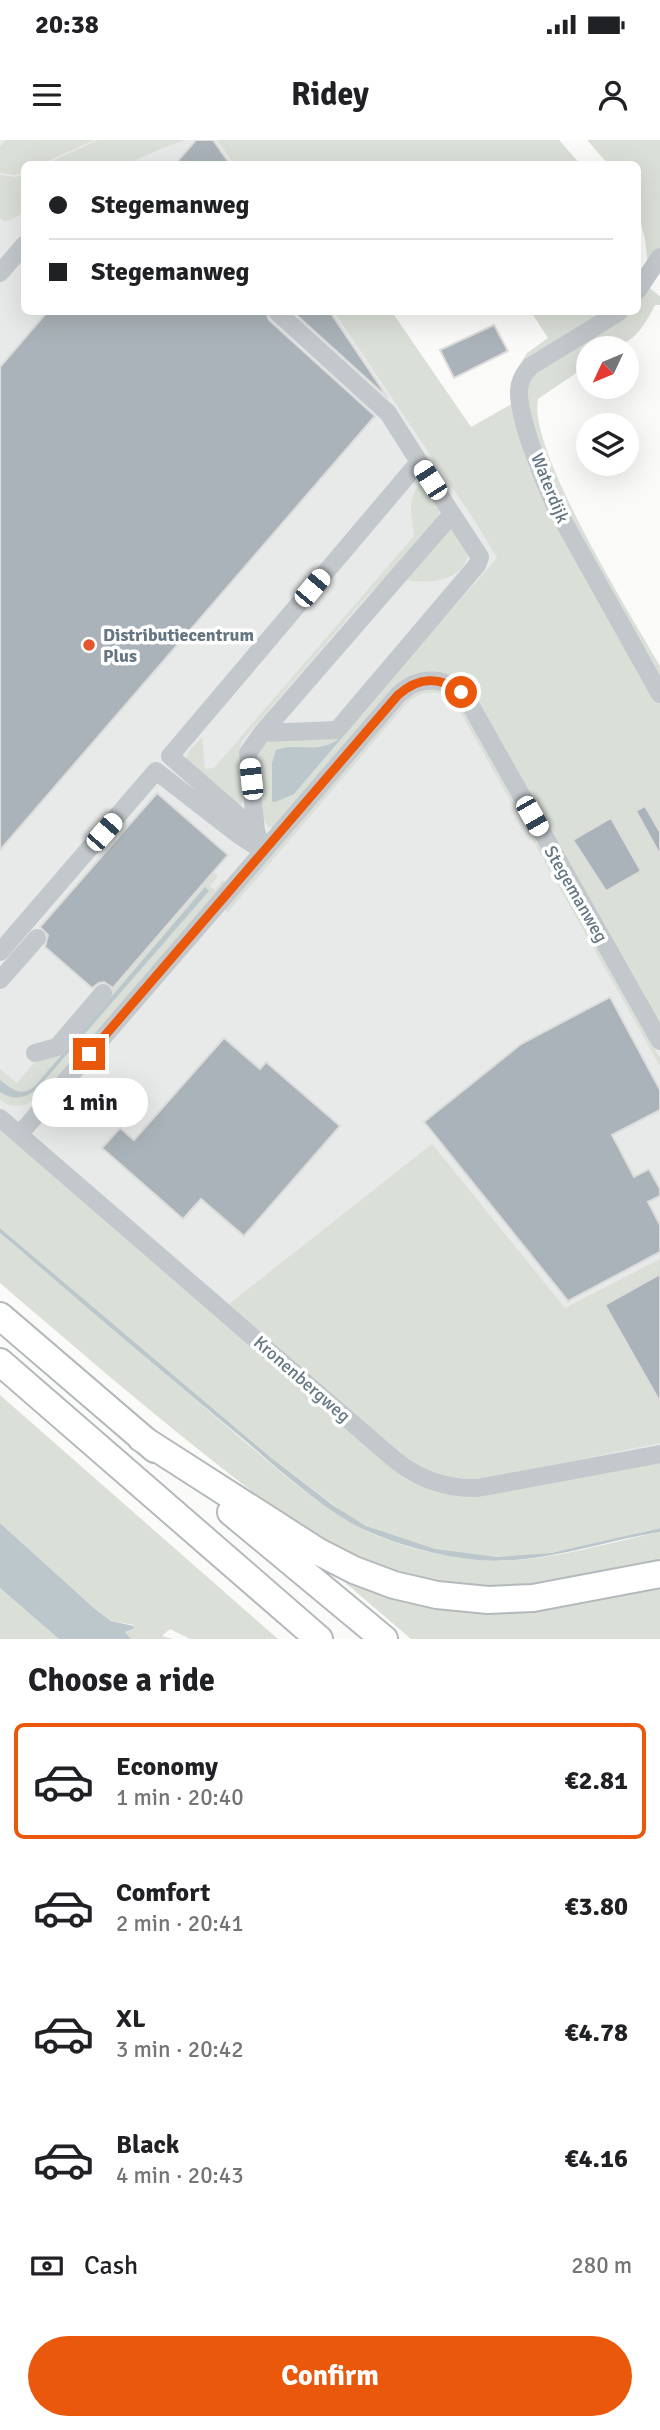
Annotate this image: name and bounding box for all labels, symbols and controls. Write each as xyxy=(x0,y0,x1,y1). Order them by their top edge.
text: 20:38 xyxy=(35,9,99,41)
text: Ridey xyxy=(291,75,369,114)
icon: menu xyxy=(28,76,66,114)
icon: person xyxy=(594,76,632,114)
text: Stegemanweg xyxy=(91,189,249,221)
text: Stegemanweg xyxy=(91,256,249,288)
north arrow xyxy=(576,336,639,399)
map controls xyxy=(576,336,639,476)
button: layers xyxy=(576,413,639,476)
street label: Waterdijk xyxy=(526,450,574,526)
car xyxy=(410,457,451,503)
car xyxy=(291,565,334,611)
place label: Distributiecentrum Plus xyxy=(103,624,254,667)
marker: Distributiecentrum Plus xyxy=(81,637,97,653)
route start xyxy=(445,676,477,708)
car xyxy=(239,757,264,801)
car xyxy=(513,793,552,839)
car xyxy=(83,809,126,855)
street label: Stegemanweg xyxy=(539,842,613,946)
route end xyxy=(73,1038,105,1070)
callout: 1 min xyxy=(31,1079,147,1128)
text: 1 min xyxy=(62,1088,118,1117)
street label: Kronenbergweg xyxy=(249,1331,355,1427)
text: Choose a ride xyxy=(28,1661,215,1700)
icon: car xyxy=(32,1750,95,1813)
text: Economy xyxy=(116,1751,218,1783)
text: €2.81 xyxy=(564,1765,628,1797)
text: 1 min · 20:40 xyxy=(116,1783,244,1812)
icon: car xyxy=(32,1876,95,1939)
text: Comfort xyxy=(116,1877,210,1909)
text: €3.80 xyxy=(564,1891,628,1923)
text: 2 min · 20:41 xyxy=(116,1909,244,1938)
icon: car xyxy=(32,2002,95,2065)
text: XL xyxy=(116,2003,146,2035)
text: €4.78 xyxy=(564,2017,628,2049)
text: 3 min · 20:42 xyxy=(116,2035,244,2064)
icon: car xyxy=(32,2128,95,2191)
text: Black xyxy=(116,2129,179,2161)
text: €4.16 xyxy=(564,2143,628,2175)
text: 4 min · 20:43 xyxy=(116,2161,244,2190)
icon: cash xyxy=(28,2247,66,2285)
text: Cash xyxy=(84,2250,138,2282)
text: 280 m xyxy=(571,2251,632,2280)
button: Confirm xyxy=(28,2336,632,2416)

